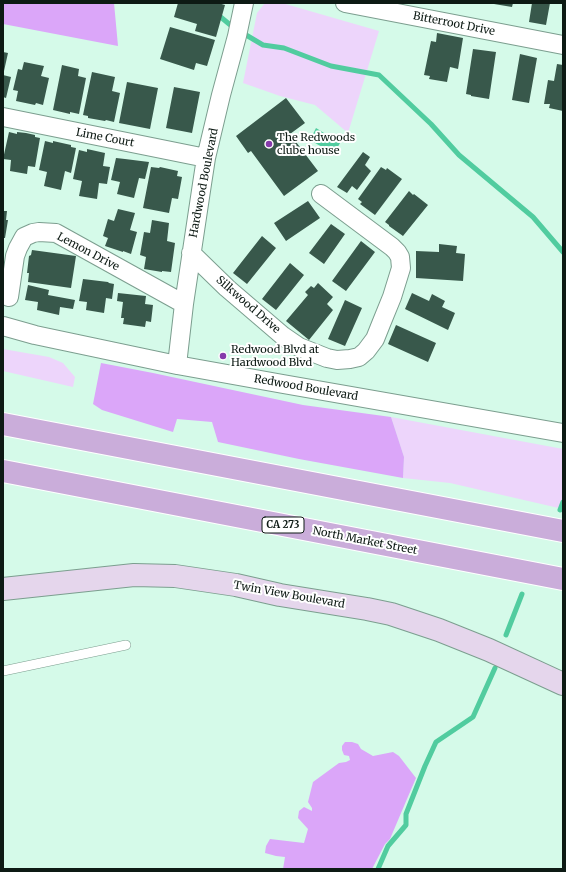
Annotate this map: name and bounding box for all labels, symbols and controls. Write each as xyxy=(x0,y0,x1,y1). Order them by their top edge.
street label: Bitterroot Drive xyxy=(412,10,496,38)
street label: Lime Court xyxy=(75,126,135,150)
street label: Hardwood Boulevard xyxy=(187,127,221,239)
place label: The Redwoods clube house xyxy=(277,131,355,157)
marker: The Redwoods clube house xyxy=(264,139,274,149)
street label: Lemon Drive xyxy=(55,230,121,274)
street label: Silkwood Drive xyxy=(213,274,283,336)
place label: Redwood Blvd at Hardwood Blvd xyxy=(231,343,319,369)
marker: Redwood Blvd at Hardwood Blvd xyxy=(218,351,228,361)
street label: Redwood Boulevard xyxy=(253,372,359,404)
road number: CA 273 xyxy=(262,517,304,533)
street label: North Market Street xyxy=(312,524,418,558)
street label: Twin View Boulevard xyxy=(232,579,346,611)

